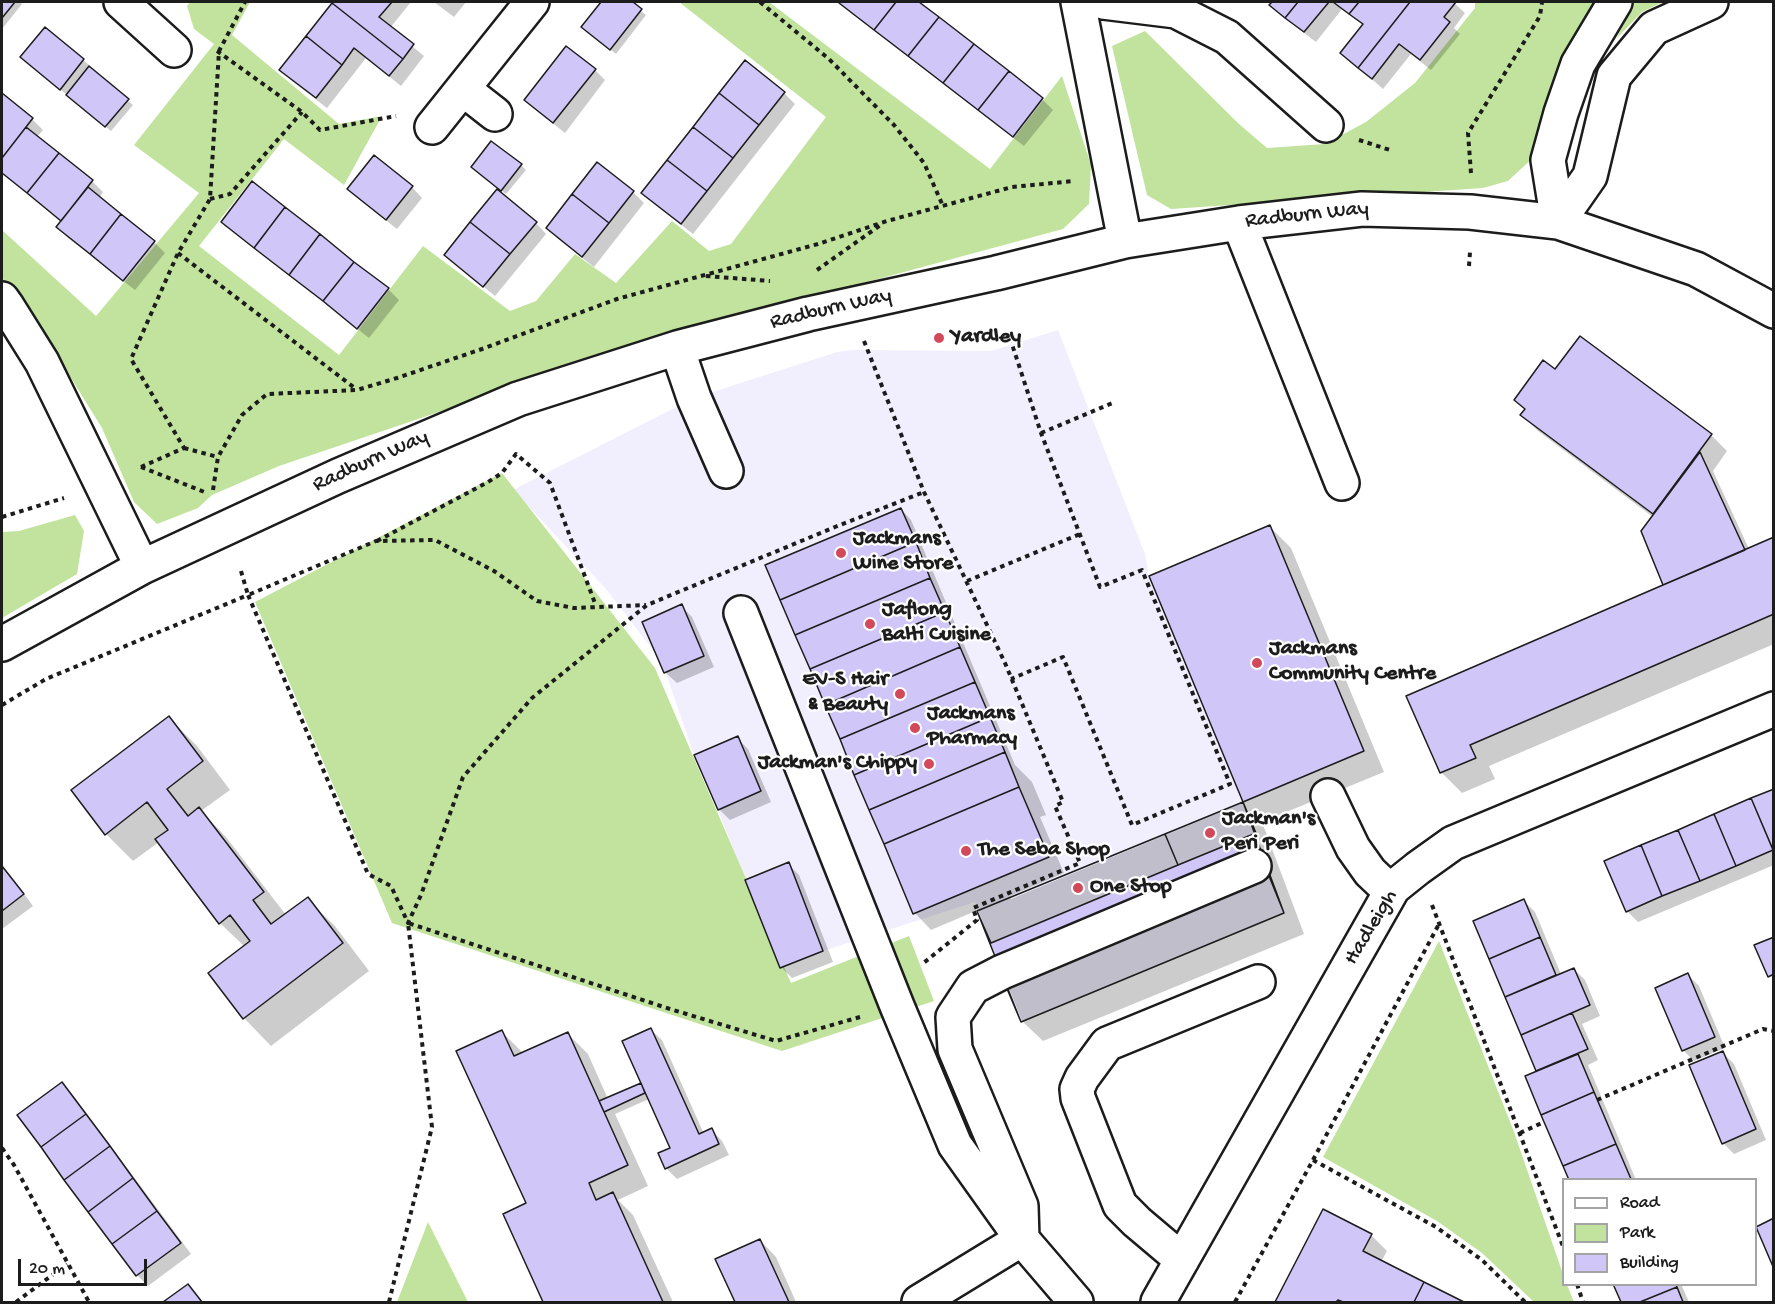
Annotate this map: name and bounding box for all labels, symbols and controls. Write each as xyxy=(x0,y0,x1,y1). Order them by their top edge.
street label: Radburn Way xyxy=(1244,196,1370,236)
street label: Radburn Way xyxy=(768,283,894,337)
place label: Yardley xyxy=(951,325,1021,351)
marker: Yardley xyxy=(932,331,946,345)
street label: Radburn Way xyxy=(309,425,433,499)
place label: Jackmans Wine Store xyxy=(853,527,953,578)
marker: Jackmans Wine Store xyxy=(834,546,848,560)
place label: Jaflong Balti Cuisine xyxy=(882,598,991,650)
marker: Jaflong Balti Cuisine xyxy=(863,617,877,631)
place label: Jackmans Community Centre xyxy=(1269,637,1436,688)
marker: Jackmans Community Centre xyxy=(1250,656,1264,670)
place label: EV-S Hair & Beauty xyxy=(802,668,888,720)
marker: EV-S Hair & Beauty xyxy=(893,687,907,701)
place label: Jackmans Pharmacy xyxy=(927,702,1017,754)
marker: Jackmans Pharmacy xyxy=(908,721,922,735)
place label: Jackman's Chippy xyxy=(758,751,917,777)
marker: Jackman's Chippy xyxy=(922,757,936,771)
place label: Jackman's Peri Peri xyxy=(1222,807,1315,858)
marker: Jackman's Peri Peri xyxy=(1203,826,1217,840)
place label: The Seba Shop xyxy=(978,838,1110,864)
marker: The Seba Shop xyxy=(959,844,973,858)
place label: One Stop xyxy=(1090,875,1172,901)
marker: One Stop xyxy=(1071,881,1085,895)
street label: Hadleigh xyxy=(1339,886,1405,970)
legend xyxy=(1562,1178,1757,1286)
text: Road xyxy=(1620,1193,1659,1214)
text: Park xyxy=(1620,1223,1654,1244)
scale bar xyxy=(21,1247,150,1285)
text: Building xyxy=(1620,1253,1679,1274)
text: 20 m xyxy=(29,1259,65,1280)

